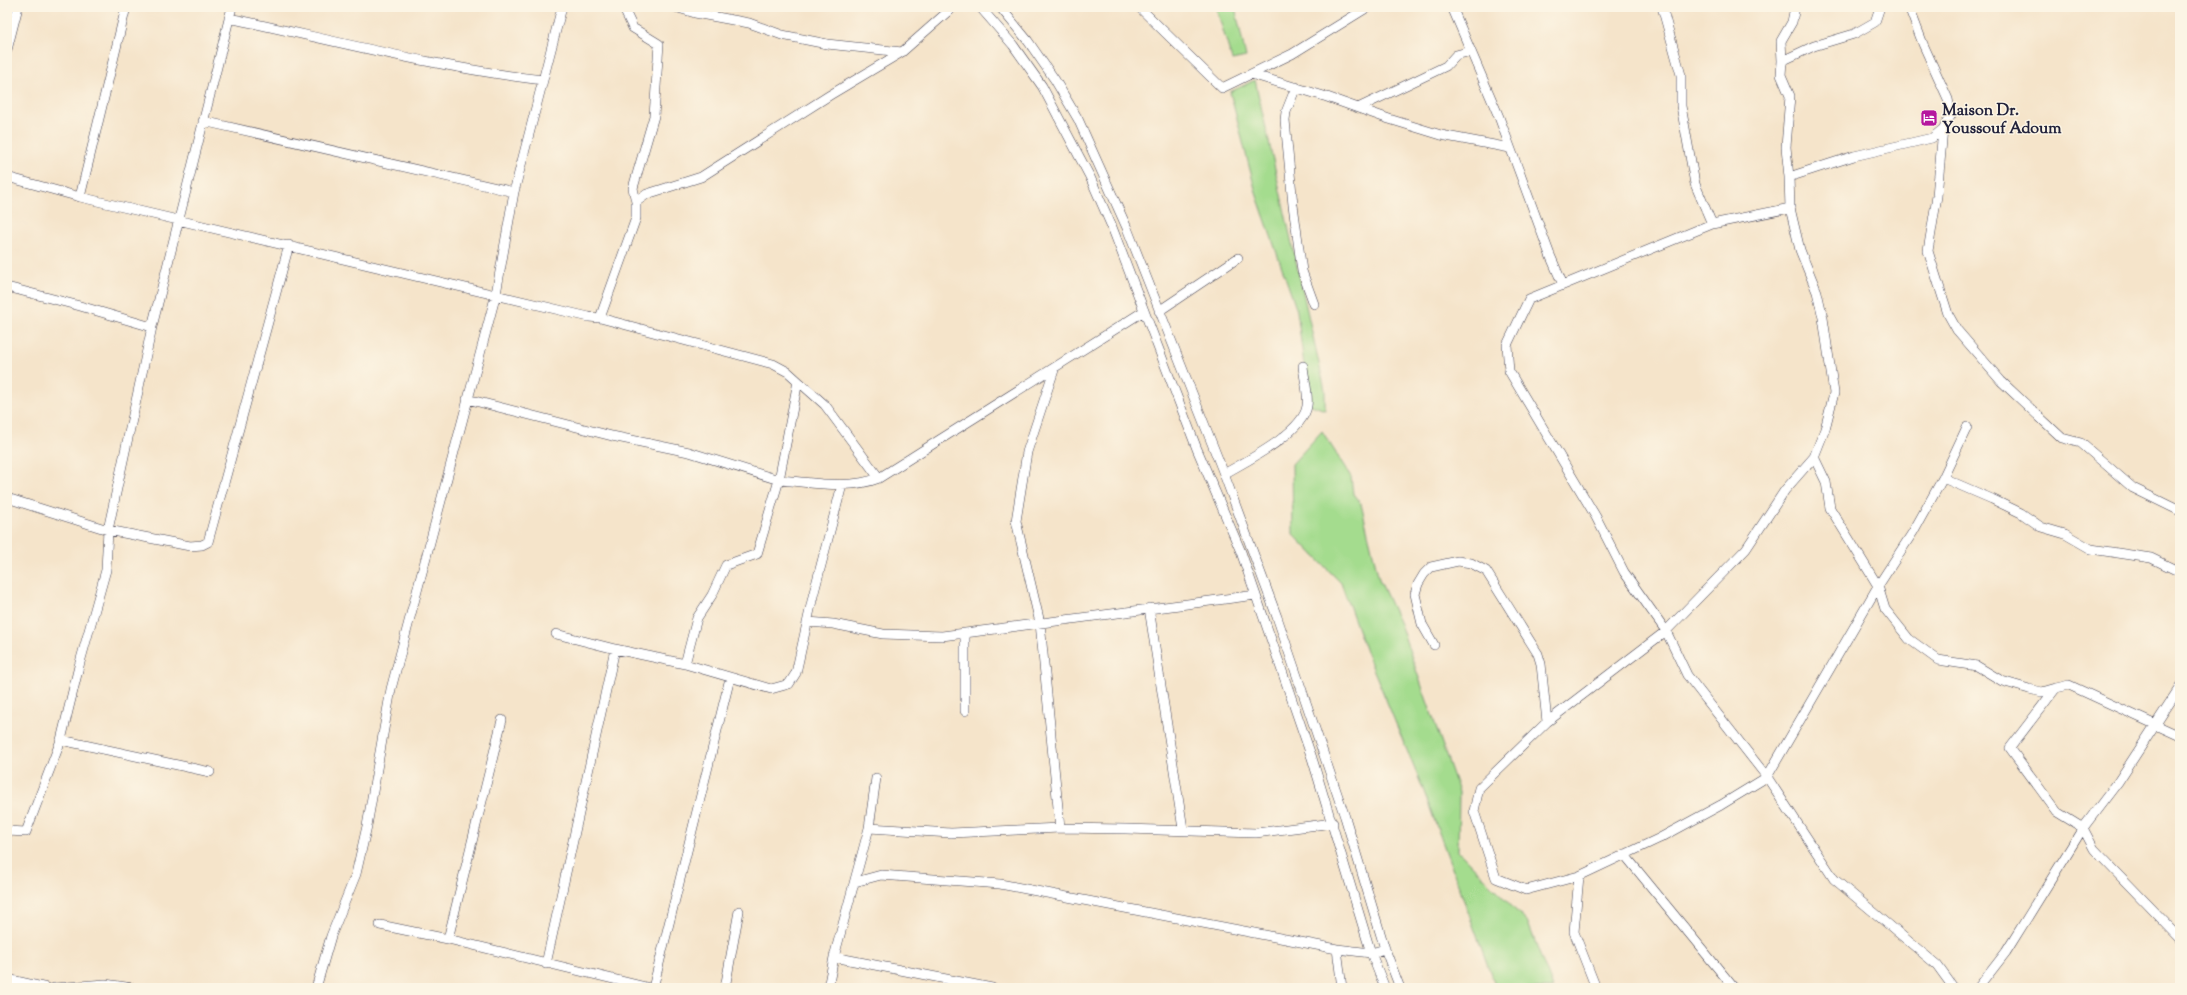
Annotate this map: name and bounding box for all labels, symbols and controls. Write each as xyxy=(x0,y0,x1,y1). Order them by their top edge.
place label: Maison Dr. Youssouf Adoum xyxy=(1942,100,2062,141)
hotel icon: Maison Dr. Youssouf Adoum xyxy=(1919,108,1939,128)

